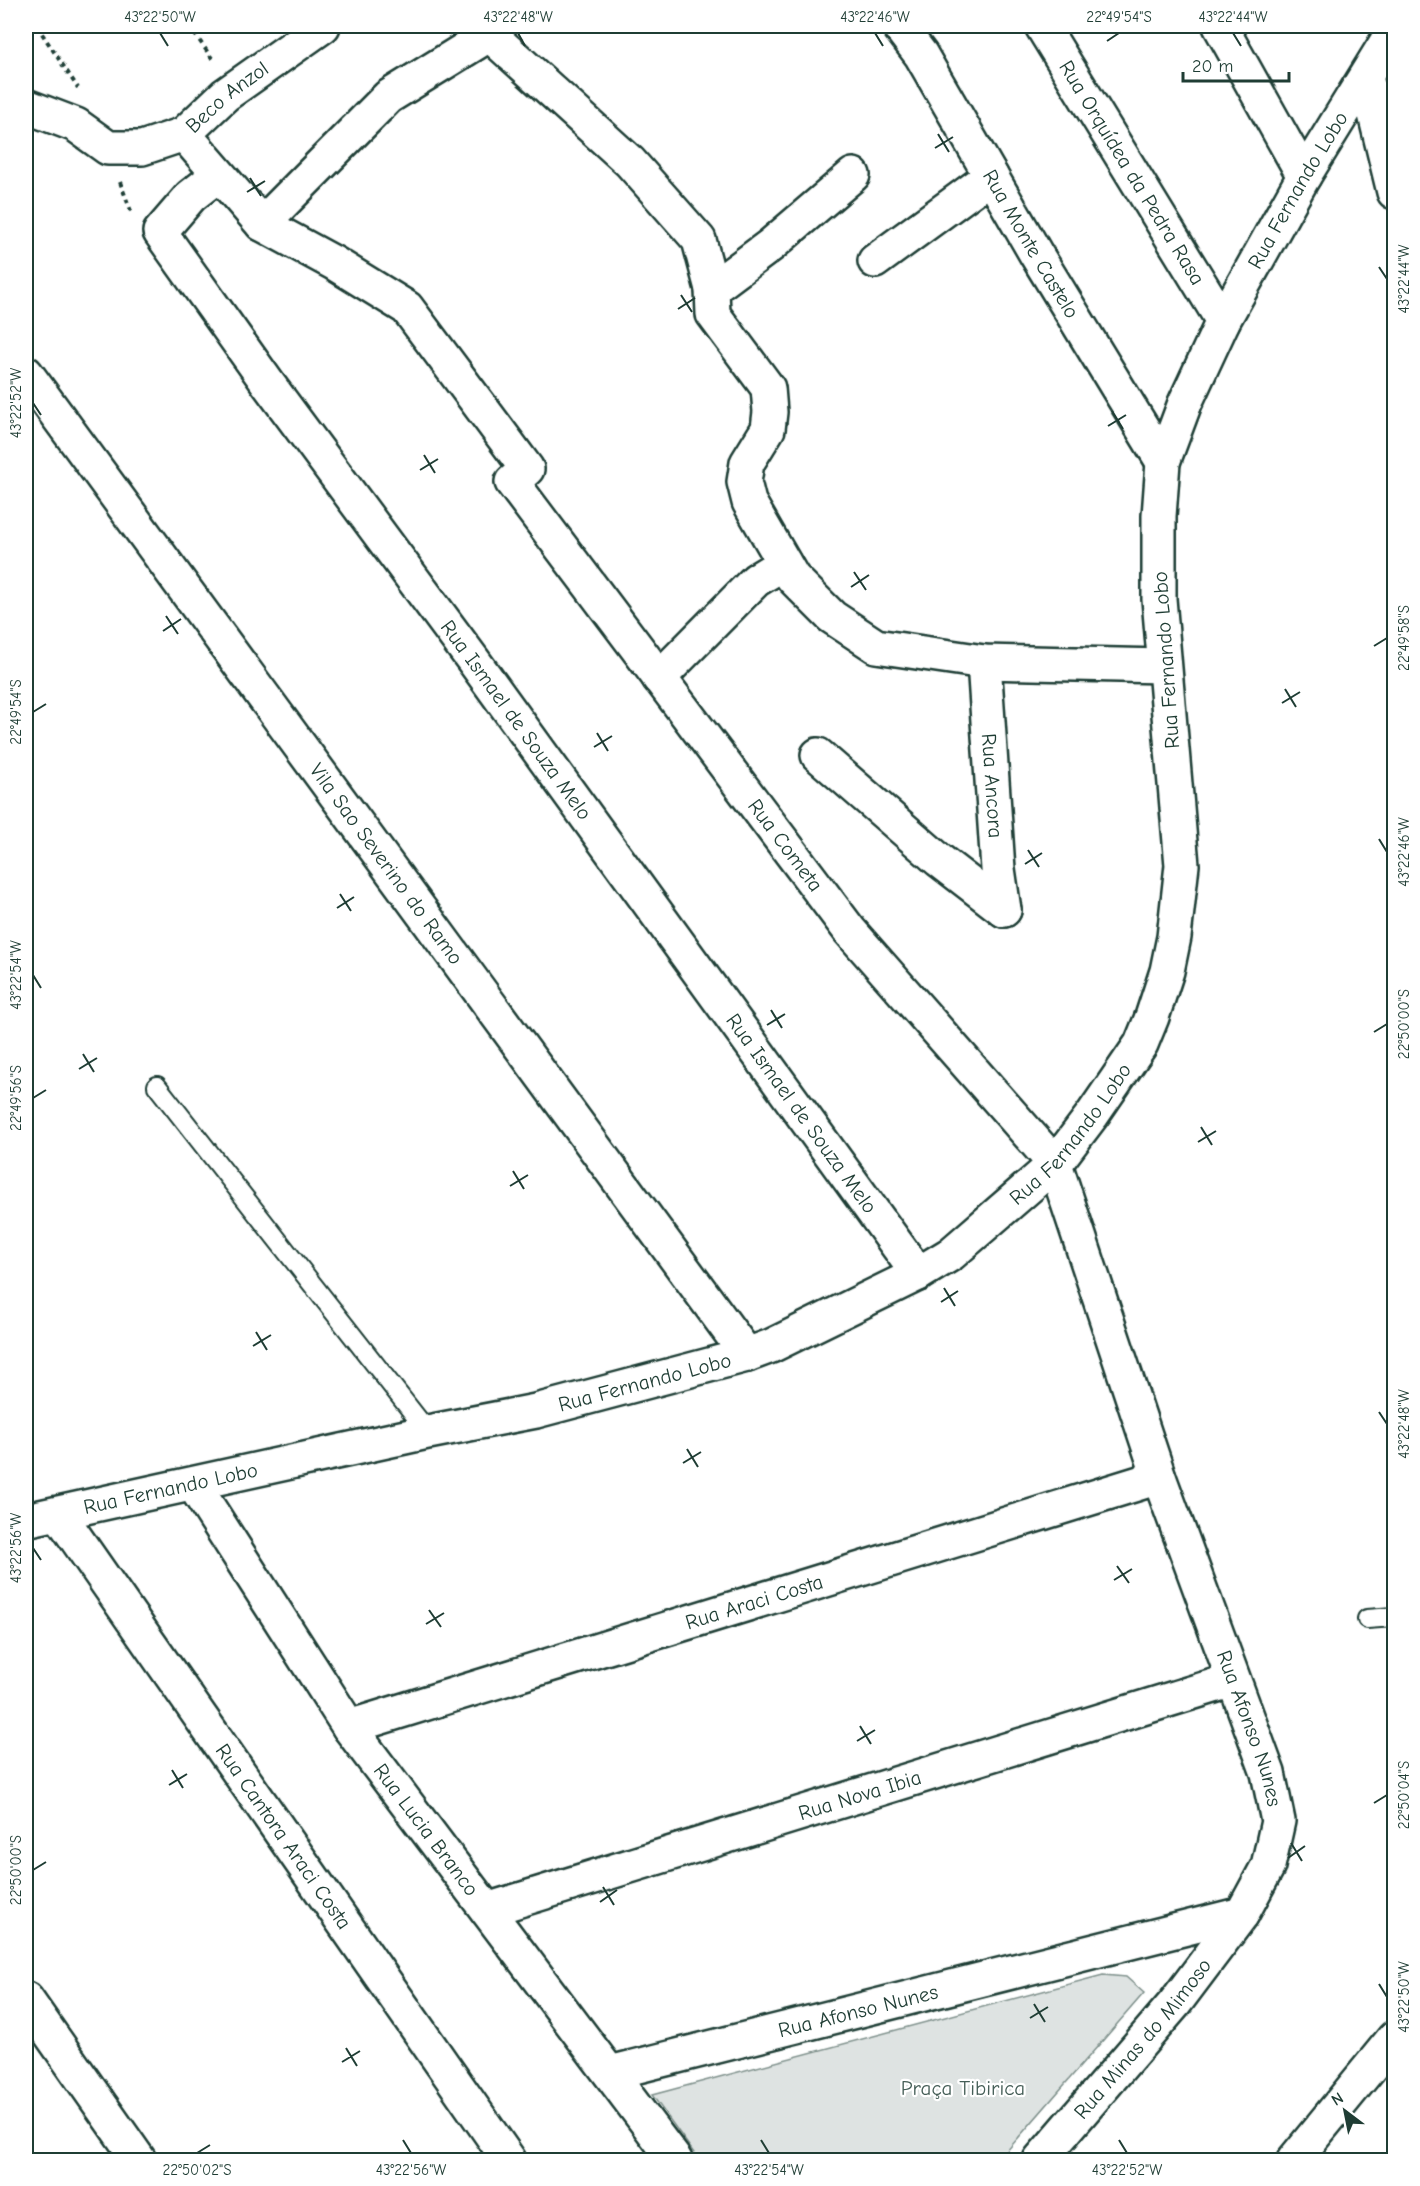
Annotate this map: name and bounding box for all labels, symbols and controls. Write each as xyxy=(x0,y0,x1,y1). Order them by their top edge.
text: 43°22'50"W xyxy=(124,8,196,26)
text: 43°22'48"W xyxy=(483,8,553,26)
text: 43°22'46"W xyxy=(840,8,910,26)
text: 22°49'54"S xyxy=(1086,8,1152,26)
text: 43°22'44"W xyxy=(1199,8,1267,26)
scale bar xyxy=(1183,45,1290,83)
street label: Beco Anzol xyxy=(181,56,273,138)
street label: Rua Orquídea da Pedra Rasa xyxy=(1054,56,1210,289)
text: 20 m xyxy=(1192,56,1233,77)
street label: Rua Fernando Lobo xyxy=(1243,107,1353,273)
street label: Rua Monte Castelo xyxy=(978,165,1084,323)
text: 43°22'44"W xyxy=(1395,245,1413,313)
text: 43°22'52"W xyxy=(7,368,25,438)
street label: Rua Fernando Lobo xyxy=(1148,570,1184,750)
text: 22°49'58"S xyxy=(1395,605,1413,671)
street label: Rua Ismael de Souza Melo xyxy=(436,616,597,825)
text: 22°49'54"S xyxy=(7,679,25,745)
street label: Rua Ancora xyxy=(977,733,1008,839)
street label: Vila Sao Severino do Ramo xyxy=(305,759,468,969)
street label: Rua Cometa xyxy=(743,794,828,896)
text: 43°22'46"W xyxy=(1395,817,1413,887)
text: 43°22'54"W xyxy=(7,940,25,1010)
text: 22°50'00"S xyxy=(1395,989,1413,1059)
street label: Rua Ismael de Souza Melo xyxy=(721,1009,882,1218)
street label: Rua Fernando Lobo xyxy=(1005,1059,1136,1210)
text: 22°49'56"S xyxy=(7,1065,25,1131)
street label: Rua Fernando Lobo xyxy=(556,1348,734,1417)
text: 43°22'48"W xyxy=(1395,1389,1413,1459)
street label: Rua Fernando Lobo xyxy=(81,1458,260,1519)
text: 43°22'56"W xyxy=(7,1513,25,1583)
street label: Rua Araci Costa xyxy=(682,1569,826,1634)
street label: Rua Afonso Nunes xyxy=(1212,1647,1287,1809)
street label: Rua Cantora Araci Costa xyxy=(211,1739,357,1934)
street label: Rua Lucia Branco xyxy=(369,1759,484,1901)
text: 22°50'04"S xyxy=(1395,1761,1413,1829)
street label: Rua Nova Ibia xyxy=(795,1765,924,1825)
text: 22°50'00"S xyxy=(7,1835,25,1905)
street label: Rua Minas do Mimoso xyxy=(1069,1954,1216,2124)
text: 43°22'50"W xyxy=(1395,1961,1413,2033)
street label: Rua Afonso Nunes xyxy=(776,1980,940,2042)
park label: Praça Tibirica xyxy=(901,2076,1025,2100)
north arrow xyxy=(1315,2081,1375,2141)
text: N xyxy=(1328,2089,1347,2110)
text: 22°50'02"S xyxy=(163,2161,232,2179)
text: 43°22'56"W xyxy=(376,2161,446,2179)
text: 43°22'54"W xyxy=(734,2161,804,2179)
text: 43°22'52"W xyxy=(1092,2161,1162,2179)

